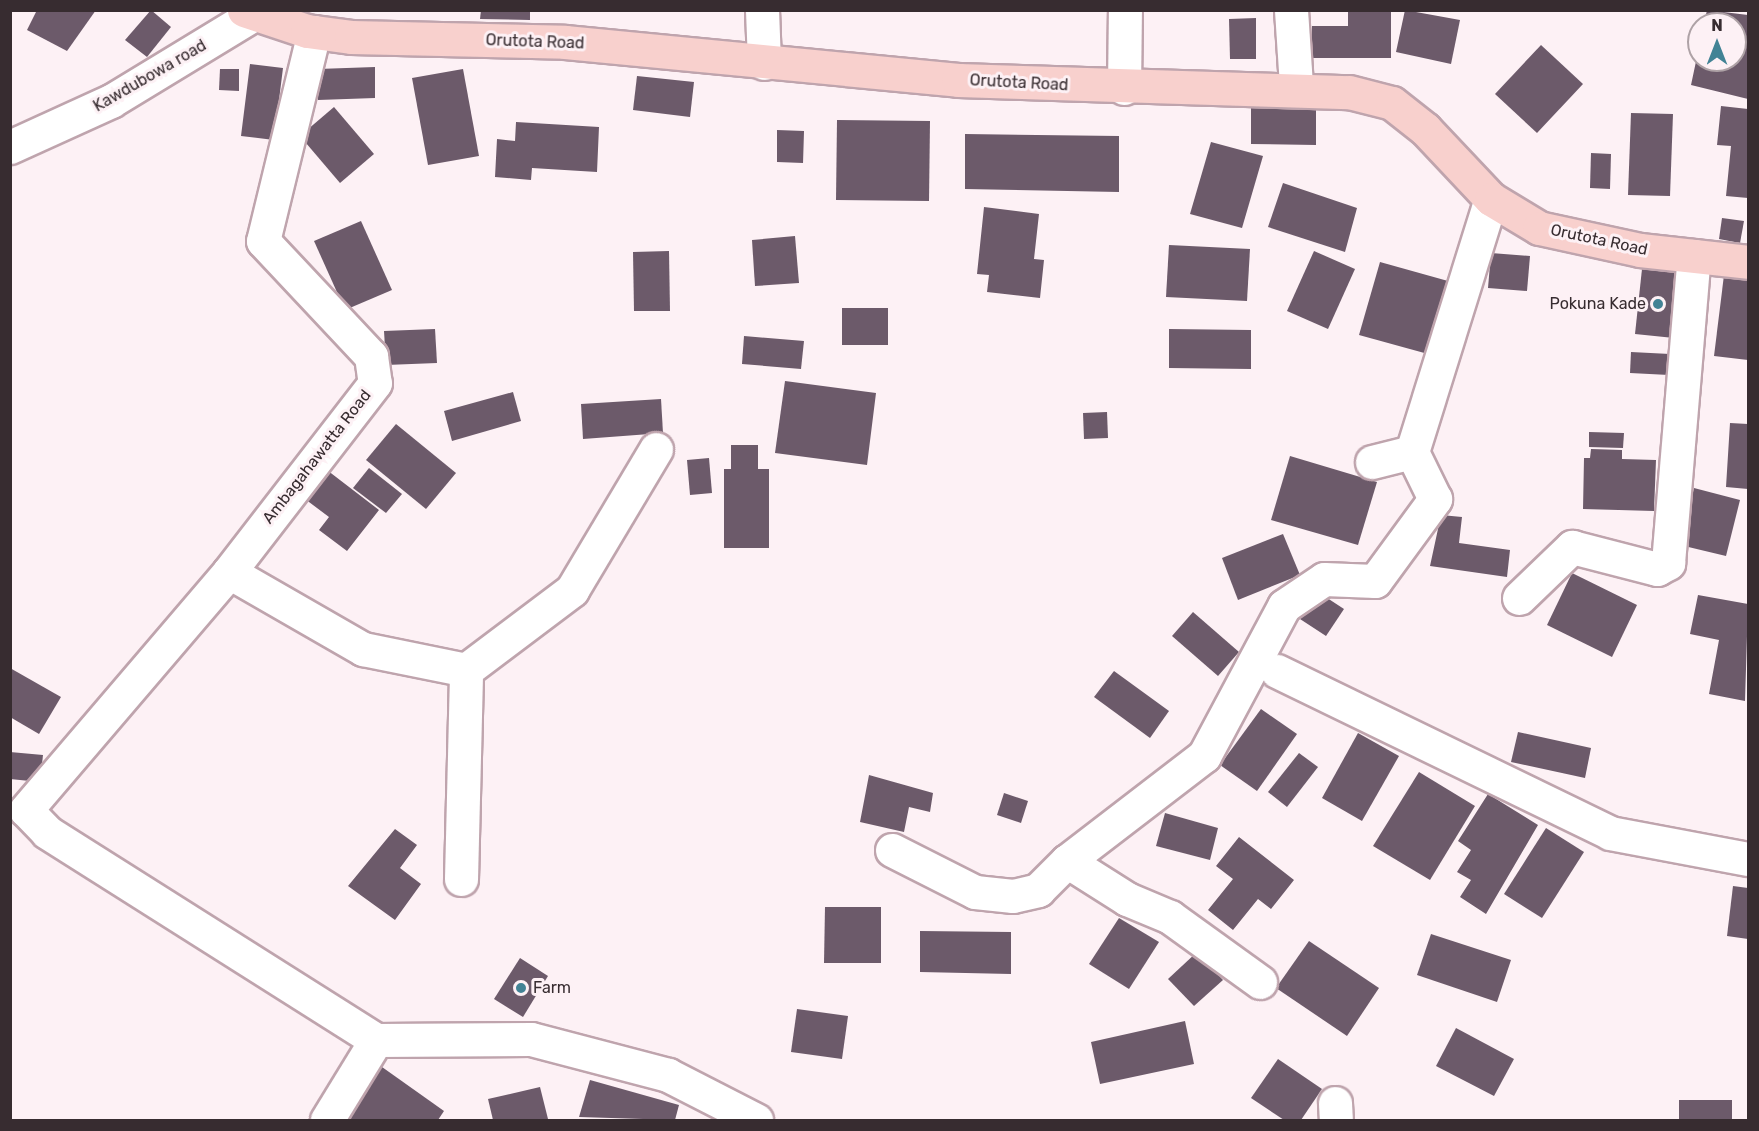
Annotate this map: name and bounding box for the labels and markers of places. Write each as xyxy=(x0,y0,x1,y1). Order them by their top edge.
place label: Pokuna Kade xyxy=(1550,294,1646,314)
marker: Pokuna Kade xyxy=(1651,297,1665,311)
place label: Farm xyxy=(533,978,571,998)
marker: Farm xyxy=(514,981,528,995)

